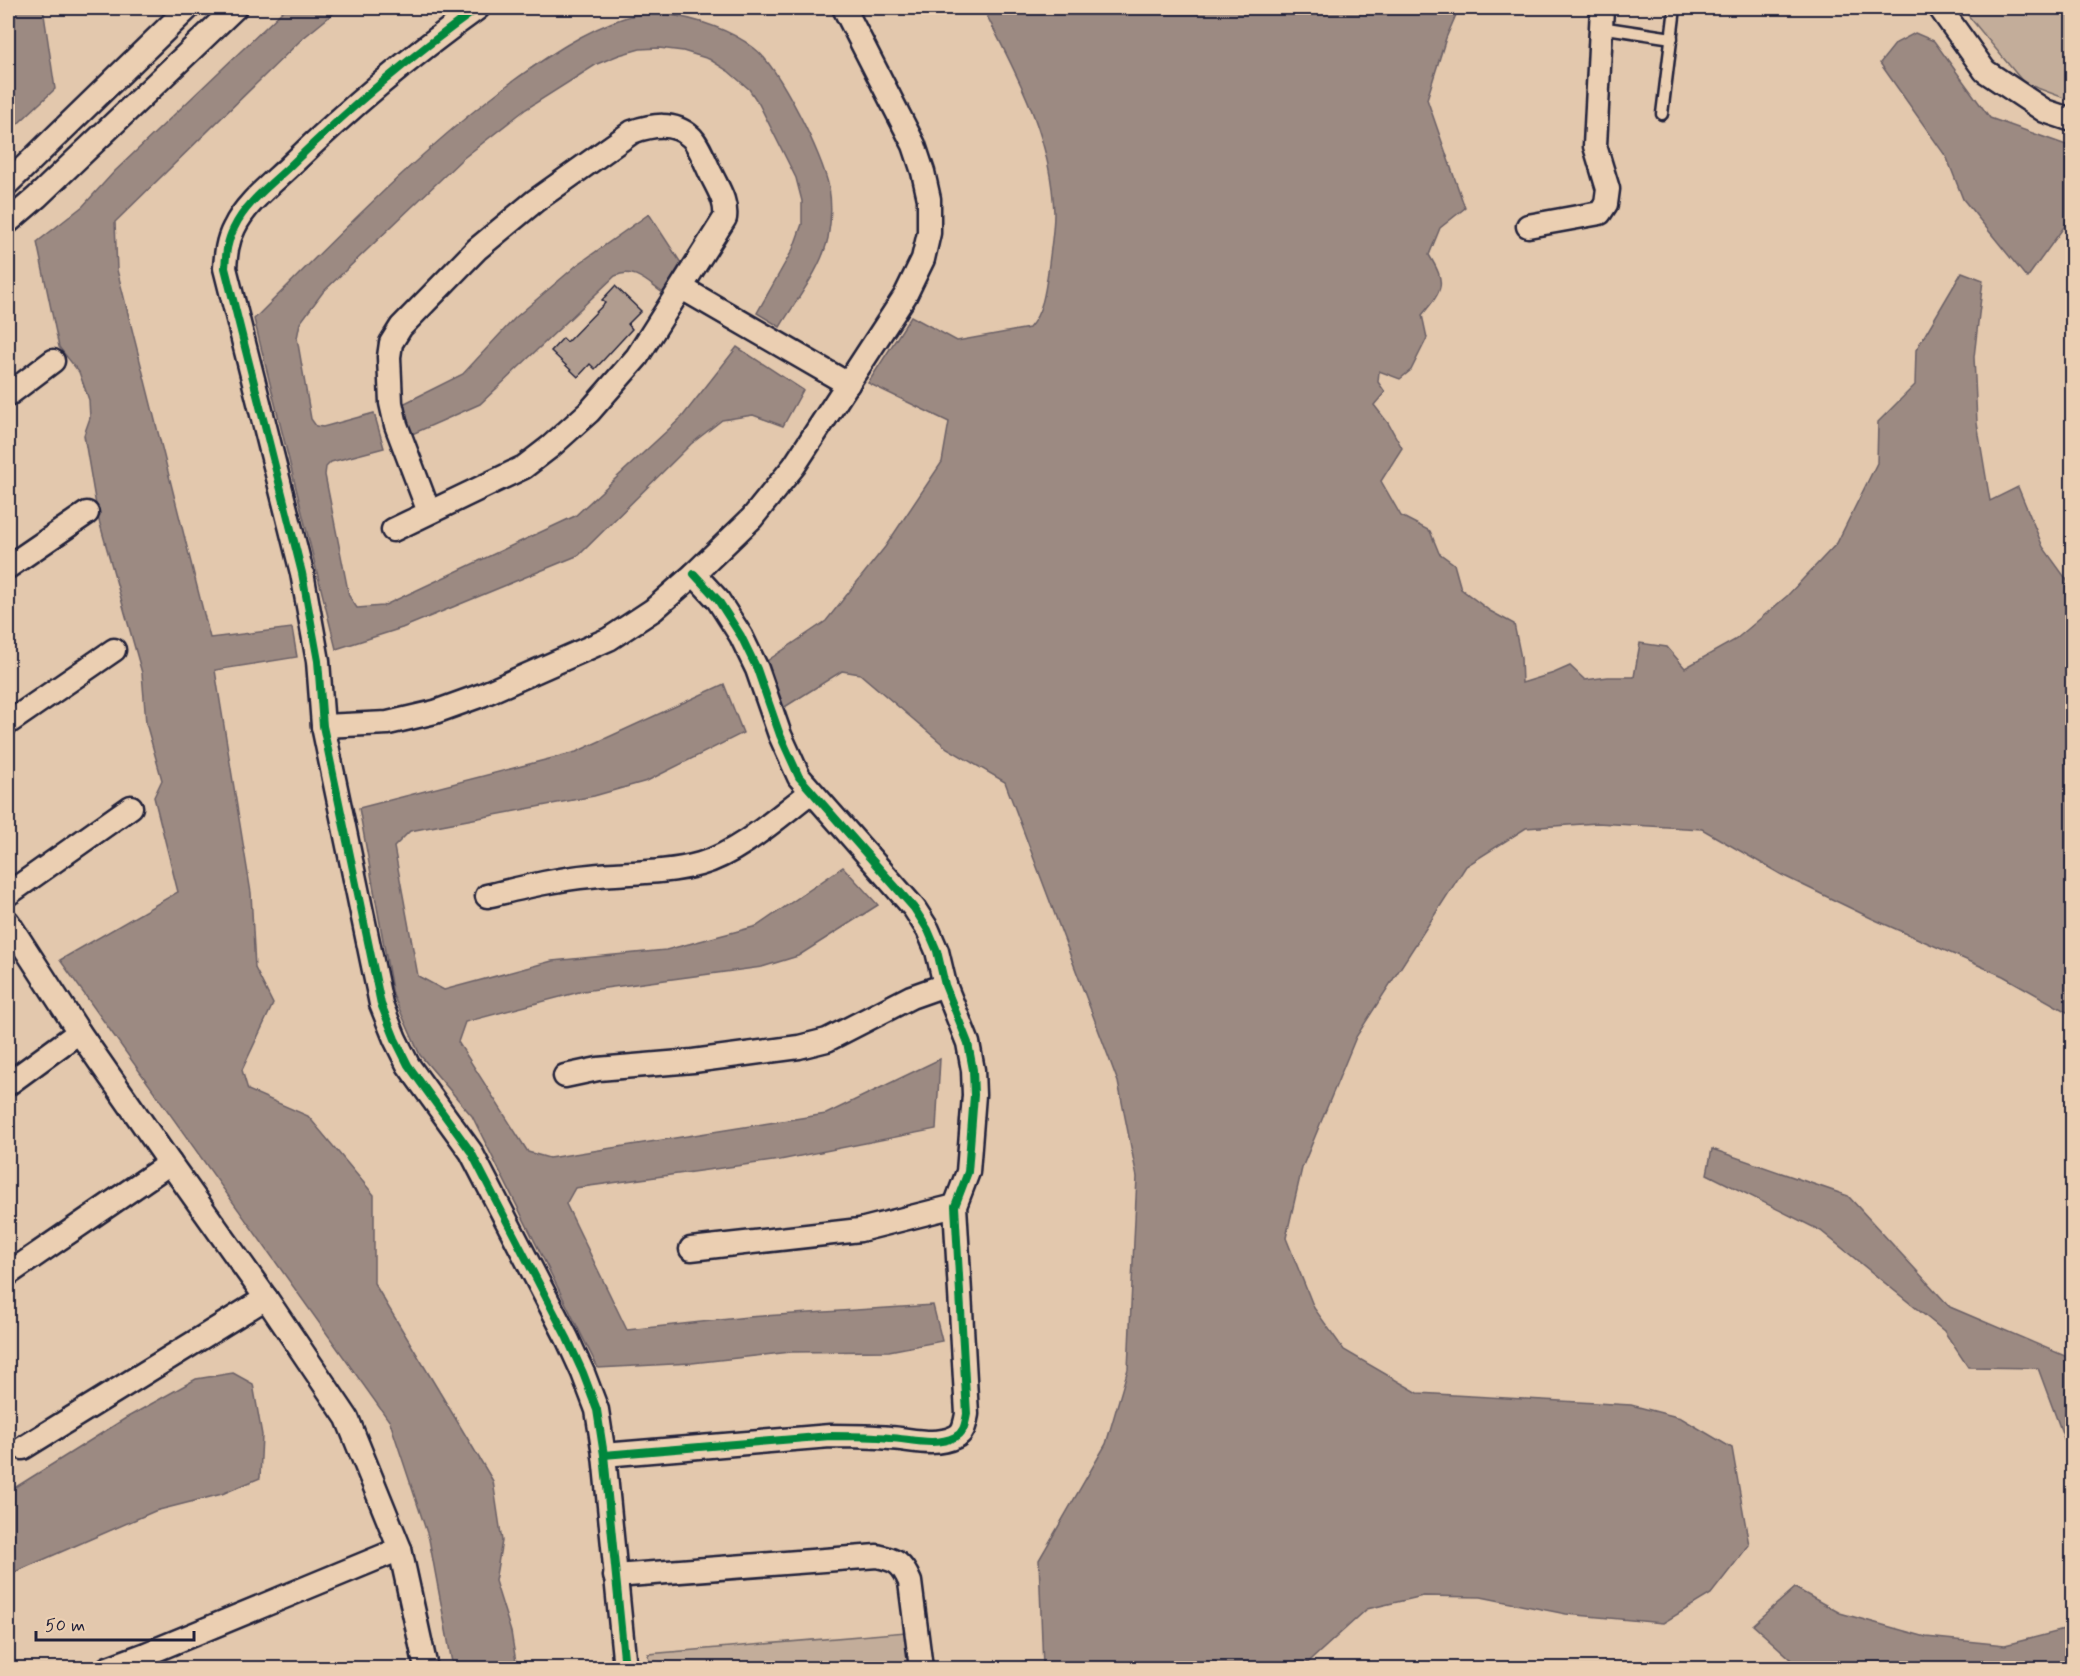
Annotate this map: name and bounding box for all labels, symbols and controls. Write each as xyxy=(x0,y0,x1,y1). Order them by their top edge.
scale bar xyxy=(36,1604,194,1642)
text: 50 m xyxy=(45,1614,85,1638)

